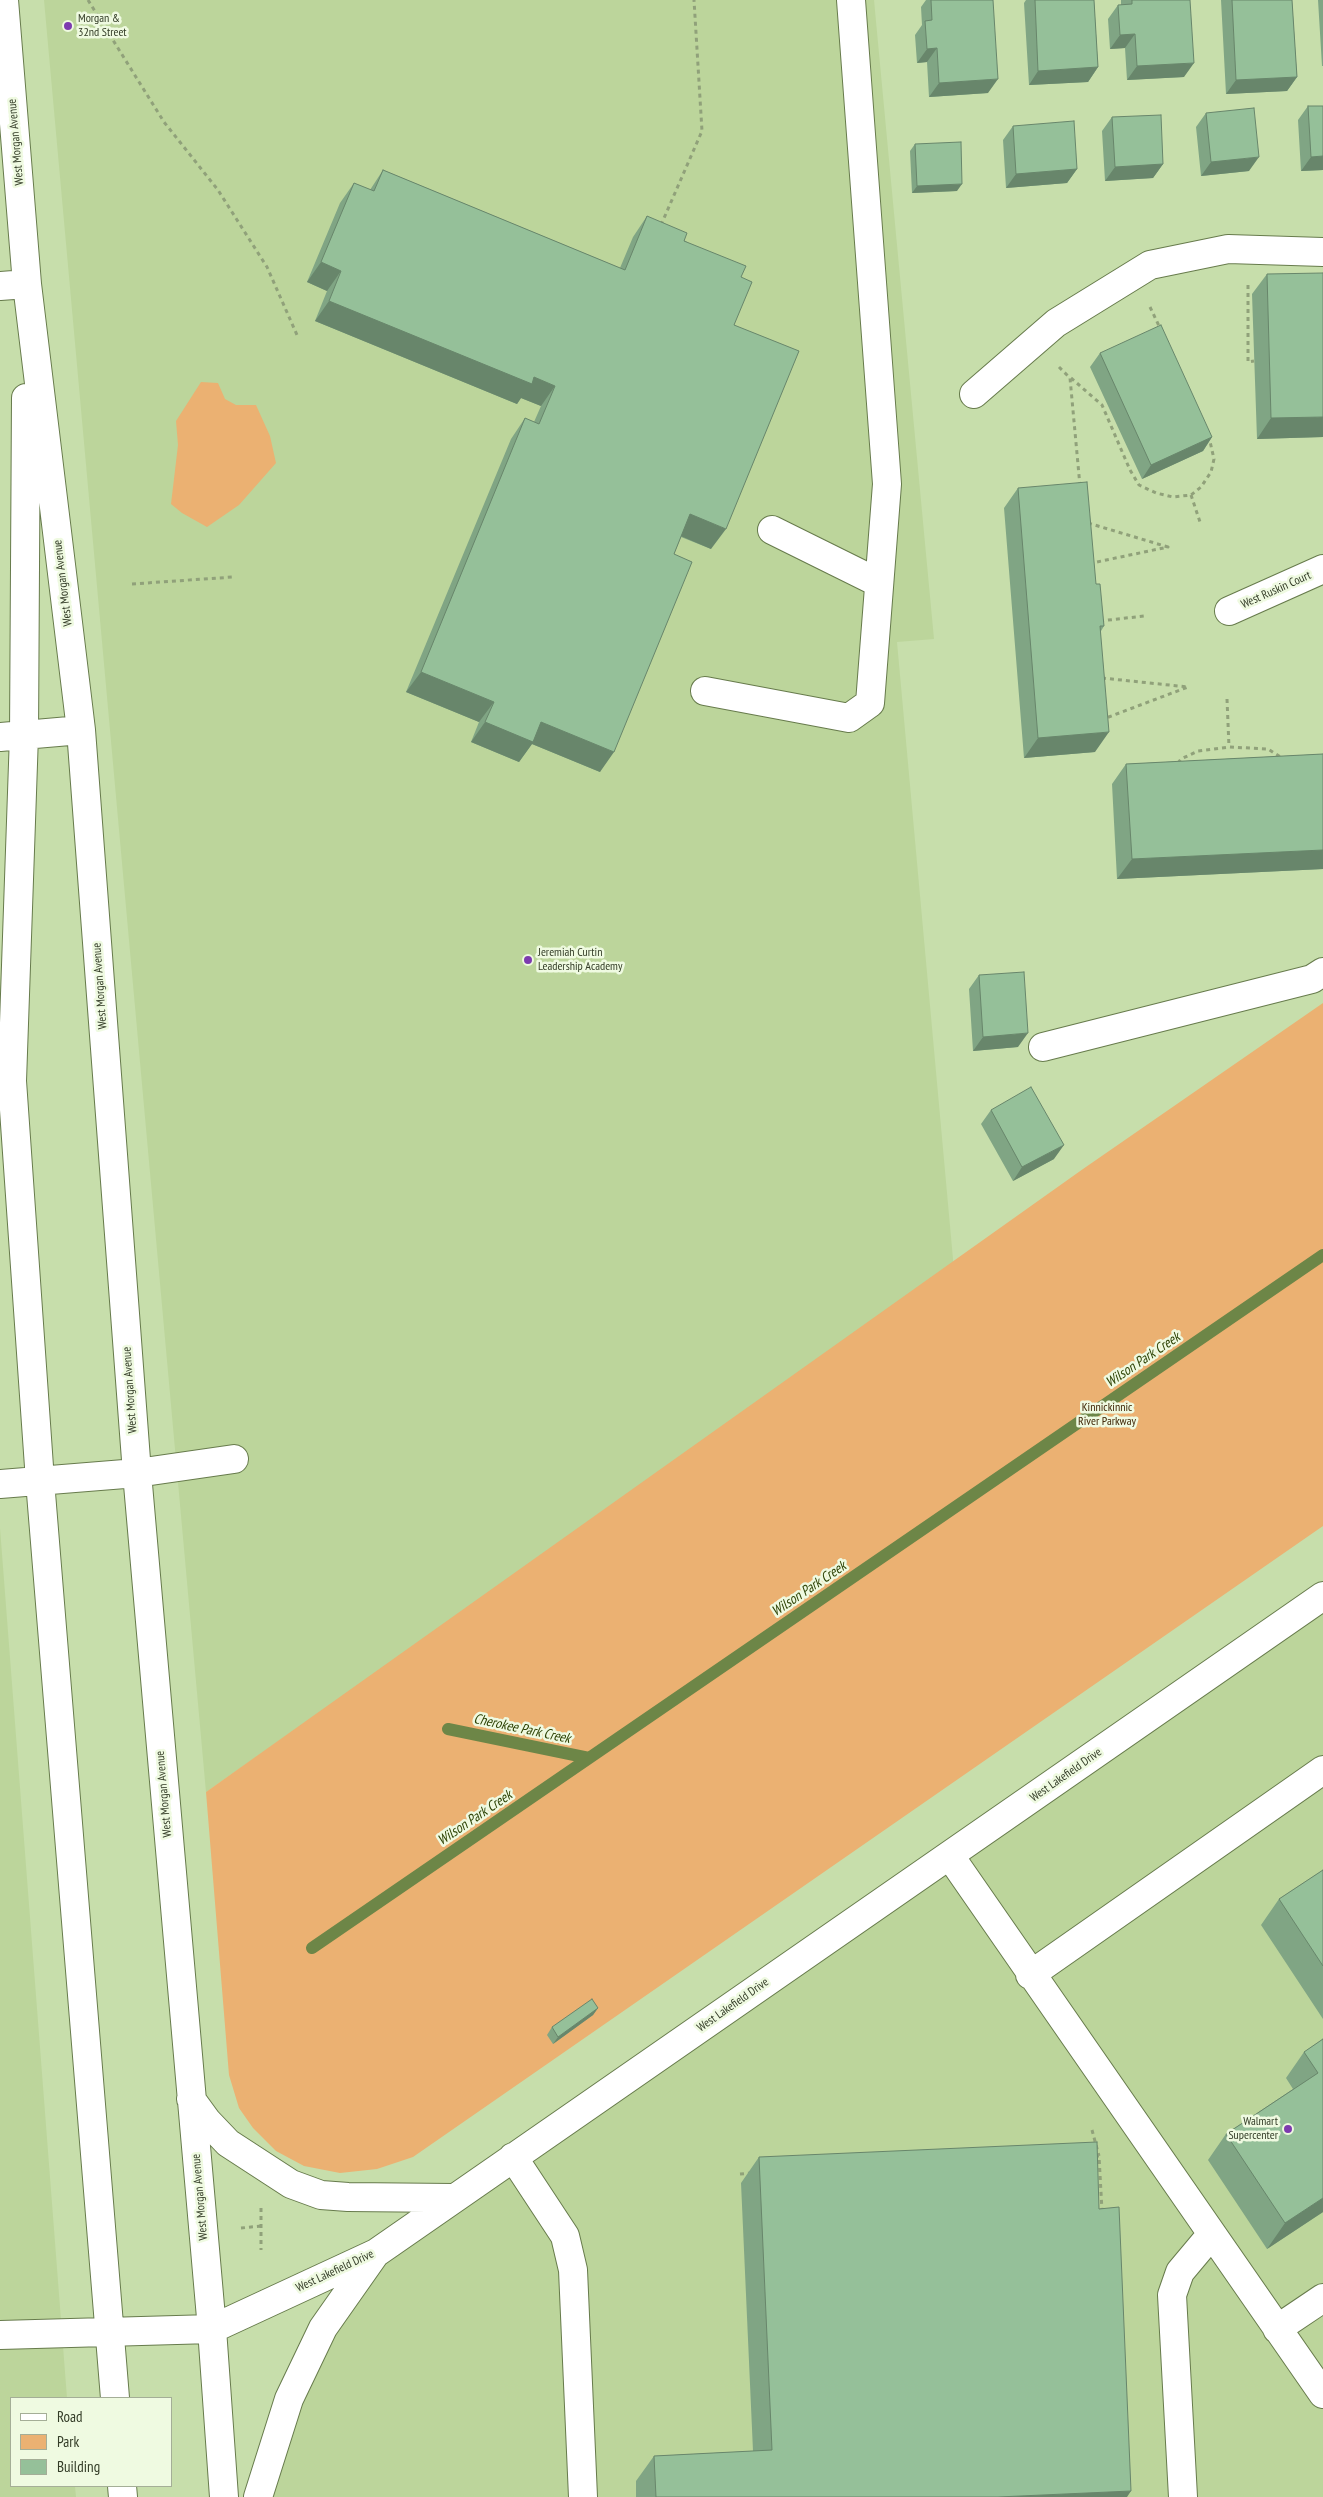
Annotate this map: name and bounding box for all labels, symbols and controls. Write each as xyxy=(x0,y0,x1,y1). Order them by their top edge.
place label: Morgan & 32nd Street xyxy=(78,12,127,40)
marker: Morgan & 32nd Street xyxy=(62,20,74,32)
street label: West Morgan Avenue xyxy=(5,98,27,186)
street label: West Morgan Avenue xyxy=(51,539,75,627)
street label: West Ruskin Court xyxy=(1239,568,1313,612)
street label: West Morgan Avenue xyxy=(90,942,110,1030)
place label: Jeremiah Curtin Leadership Academy xyxy=(538,946,622,974)
marker: Jeremiah Curtin Leadership Academy xyxy=(522,954,534,966)
water label: Wilson Park Creek xyxy=(1103,1329,1183,1391)
street label: West Morgan Avenue xyxy=(120,1346,140,1434)
park label: Kinnickinnic River Parkway xyxy=(1078,1401,1136,1429)
water label: Wilson Park Creek xyxy=(769,1558,849,1620)
water label: Cherokee Park Creek xyxy=(472,1711,572,1747)
street label: West Lakefield Drive xyxy=(1027,1745,1105,1805)
street label: West Morgan Avenue xyxy=(153,1750,175,1838)
water label: Wilson Park Creek xyxy=(435,1787,515,1849)
street label: West Lakefield Drive xyxy=(694,1975,772,2035)
place label: Walmart Supercenter xyxy=(1228,2115,1278,2143)
marker: Walmart Supercenter xyxy=(1282,2123,1294,2135)
street label: West Morgan Avenue xyxy=(189,2153,211,2241)
street label: West Lakefield Drive xyxy=(294,2247,376,2295)
legend xyxy=(10,2397,172,2487)
text: Road xyxy=(57,2407,83,2426)
text: Park xyxy=(57,2432,79,2451)
text: Building xyxy=(57,2457,100,2476)

